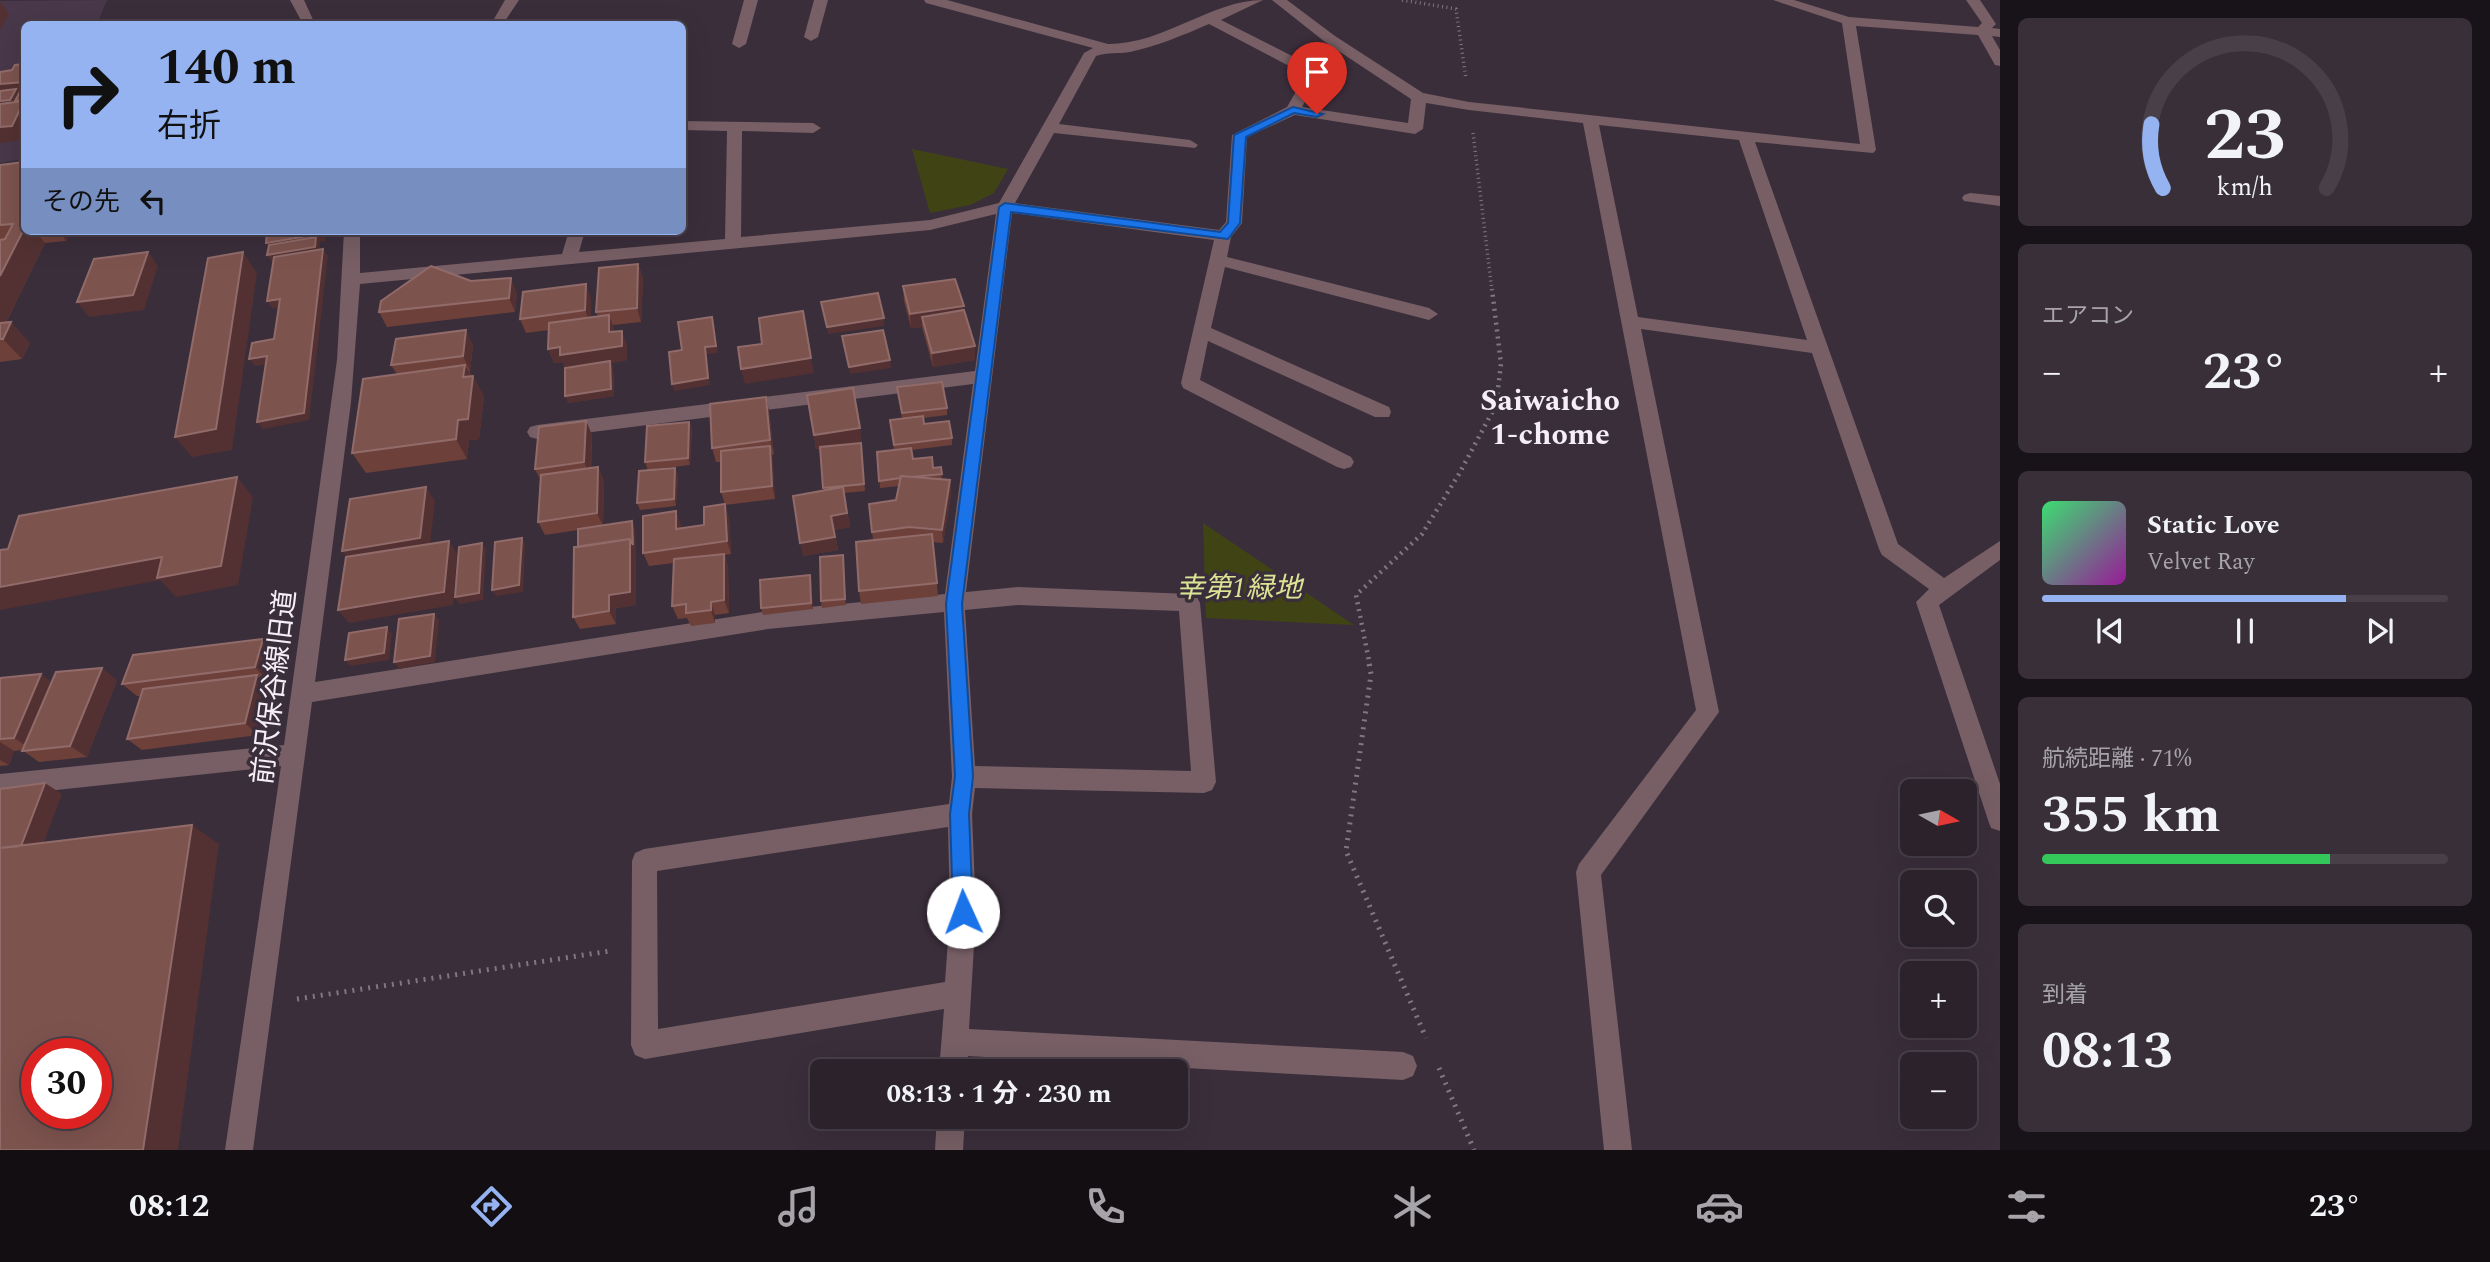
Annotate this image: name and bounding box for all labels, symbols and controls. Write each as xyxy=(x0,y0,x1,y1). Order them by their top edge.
text: 140 m xyxy=(157,31,296,106)
pin xyxy=(1287,42,1347,114)
icon: right xyxy=(42,49,133,140)
icon: arrive xyxy=(1298,53,1336,91)
text: 23 xyxy=(2204,82,2286,193)
text: 右折 xyxy=(157,102,221,151)
text: km/h xyxy=(2217,169,2273,207)
text: その先 xyxy=(42,182,120,222)
icon: left xyxy=(134,182,172,220)
text: エアコン xyxy=(2042,299,2134,334)
text: 23° xyxy=(2203,333,2287,412)
text: − xyxy=(2042,344,2061,402)
text: + xyxy=(2429,344,2448,402)
district label: Saiwaicho 1-chome xyxy=(1480,378,1620,458)
text: Static Love xyxy=(2147,505,2280,545)
text: Velvet Ray xyxy=(2147,545,2254,580)
park label: 幸第1緑地 xyxy=(1176,567,1305,610)
street label: 前沢保谷線旧道 xyxy=(241,587,308,787)
icon: previous xyxy=(2091,612,2129,650)
icon: pause xyxy=(2226,612,2264,650)
icon: next xyxy=(2361,612,2399,650)
text: 航続距離 · 71% xyxy=(2042,742,2192,777)
text: 355 km xyxy=(2042,776,2221,855)
north arrow xyxy=(1900,779,1978,856)
map controls xyxy=(1900,779,1977,1129)
button: search xyxy=(1900,870,1977,947)
position arrow xyxy=(926,875,1000,949)
button: + xyxy=(1900,961,1977,1038)
text: 到着 xyxy=(2042,978,2088,1013)
text: 08:13 xyxy=(2042,1012,2173,1091)
speed limit sign: 30 xyxy=(21,1038,112,1129)
button: − xyxy=(1900,1052,1977,1129)
text: 08:13 · 1 分 · 230 m xyxy=(886,1074,1112,1114)
text: 08:12 xyxy=(129,1182,209,1231)
icon: directions xyxy=(467,1182,516,1231)
icon: music xyxy=(774,1182,823,1231)
icon: phone xyxy=(1081,1182,1130,1231)
icon: climate xyxy=(1388,1182,1437,1231)
icon: car xyxy=(1695,1182,1744,1231)
icon: filters xyxy=(2002,1182,2051,1231)
text: 23° xyxy=(2309,1182,2361,1231)

